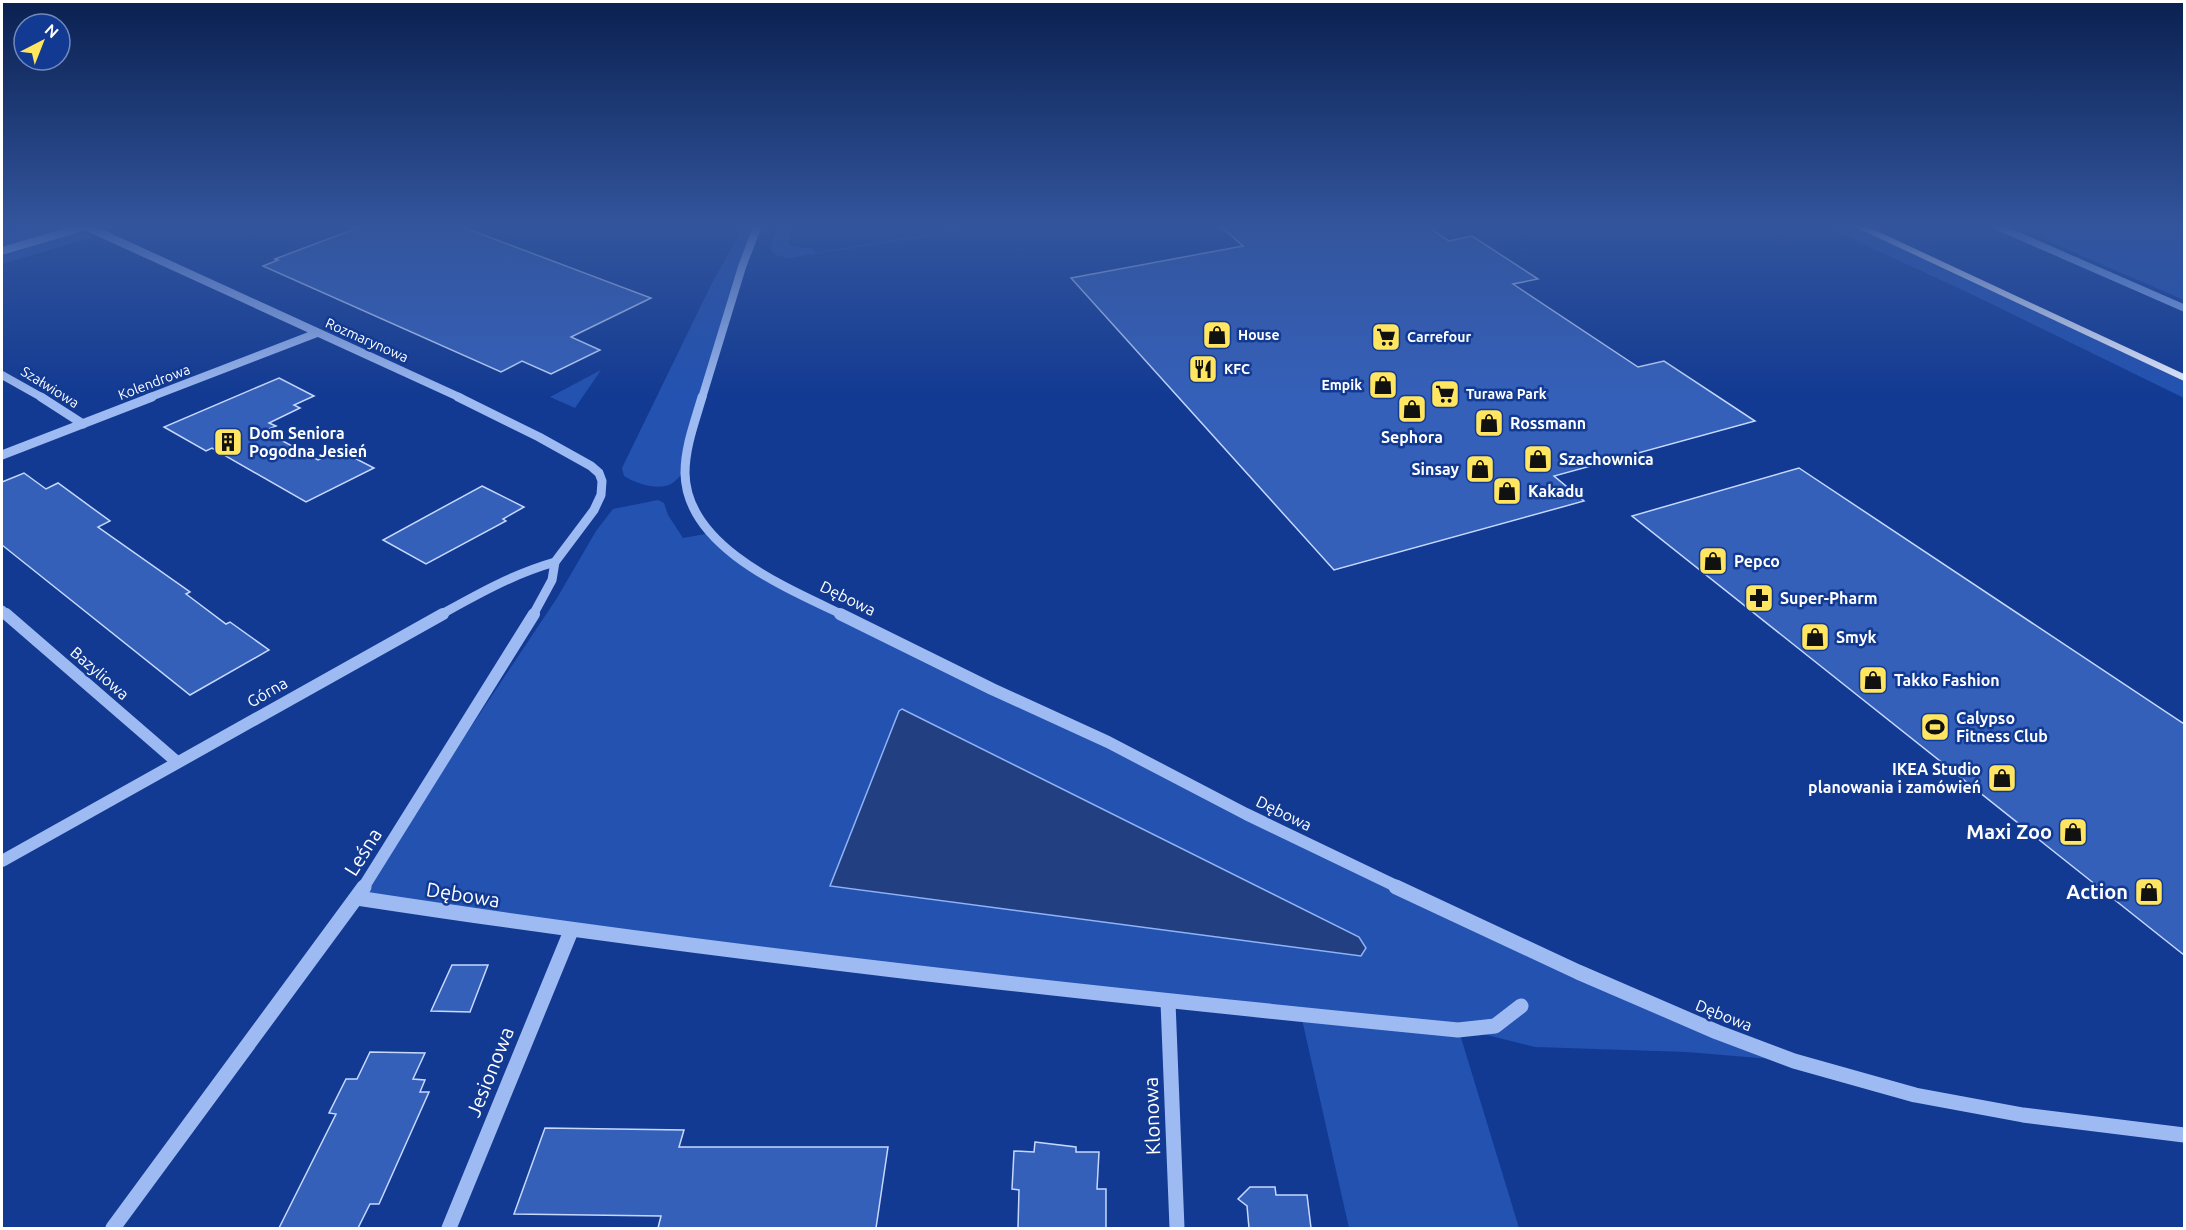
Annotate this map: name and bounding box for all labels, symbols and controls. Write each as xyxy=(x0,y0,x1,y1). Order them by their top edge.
north arrow xyxy=(12,12,72,72)
text: N xyxy=(42,20,62,42)
street label: Rozmarynowa xyxy=(323,315,411,365)
shop icon: House xyxy=(1201,319,1233,351)
supermarket icon: Carrefour xyxy=(1370,321,1402,353)
place label: House xyxy=(1238,327,1279,343)
place label: Carrefour xyxy=(1407,329,1471,345)
restaurant icon: KFC xyxy=(1187,353,1219,385)
street label: Kolendrowa xyxy=(116,361,192,403)
place label: KFC xyxy=(1224,361,1250,377)
street label: Szałwiowa xyxy=(18,363,82,411)
shop icon: Empik xyxy=(1367,369,1399,401)
place label: Empik xyxy=(1321,377,1362,393)
supermarket icon: Turawa Park xyxy=(1429,378,1461,410)
place label: Turawa Park xyxy=(1466,386,1547,402)
shop icon: Sephora xyxy=(1396,393,1428,425)
shop icon: Rossmann xyxy=(1473,407,1505,439)
place label: Rossmann xyxy=(1510,414,1586,432)
place label: Dom Seniora Pogodna Jesień xyxy=(249,424,367,460)
building icon: Dom Seniora Pogodna Jesień xyxy=(212,426,244,458)
place label: Sephora xyxy=(1381,428,1443,446)
shop icon: Szachownica xyxy=(1522,443,1554,475)
place label: Szachownica xyxy=(1559,450,1654,468)
shop icon: Sinsay xyxy=(1464,453,1496,485)
place label: Sinsay xyxy=(1412,460,1459,478)
shop icon: Kakadu xyxy=(1491,475,1523,507)
place label: Kakadu xyxy=(1528,482,1584,500)
shop icon: Pepco xyxy=(1697,545,1729,577)
place label: Pepco xyxy=(1734,552,1780,570)
street label: Dębowa xyxy=(817,577,879,619)
pharmacy icon: Super-Pharm xyxy=(1743,582,1775,614)
place label: Super-Pharm xyxy=(1780,589,1878,607)
shop icon: Smyk xyxy=(1799,621,1831,653)
place label: Smyk xyxy=(1836,628,1876,646)
street label: Bazyliowa xyxy=(67,643,133,703)
shop icon: Takko Fashion xyxy=(1857,664,1889,696)
place label: Takko Fashion xyxy=(1894,671,2000,689)
street label: Górna xyxy=(244,673,290,711)
place label: Calypso Fitness Club xyxy=(1956,709,2048,745)
sports icon: Calypso Fitness Club xyxy=(1919,711,1951,743)
place label: IKEA Studio planowania i zamówień xyxy=(1808,760,1981,796)
shop icon: IKEA Studio planowania i zamówień xyxy=(1986,762,2018,794)
street label: Dębowa xyxy=(1253,792,1315,834)
shop icon: Maxi Zoo xyxy=(2057,816,2089,848)
place label: Maxi Zoo xyxy=(1966,820,2052,843)
street label: Leśna xyxy=(339,824,386,880)
shop icon: Action xyxy=(2133,876,2165,908)
street label: Dębowa xyxy=(425,877,502,912)
place label: Action xyxy=(2066,880,2128,903)
street label: Dębowa xyxy=(1693,996,1755,1034)
street label: Jesionowa xyxy=(461,1023,518,1120)
street label: Klonowa xyxy=(1139,1077,1164,1155)

